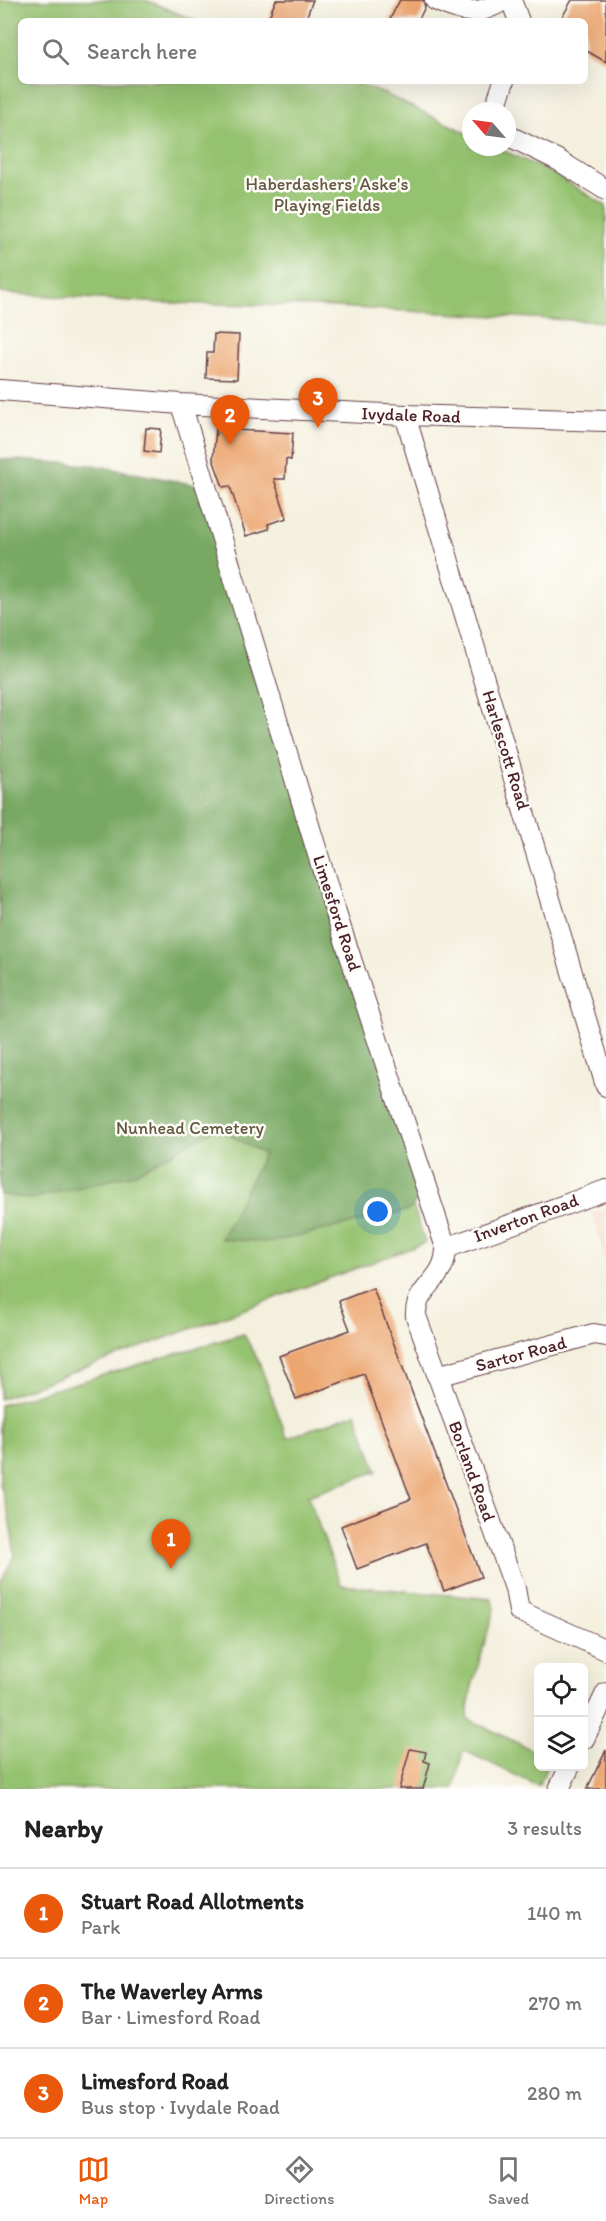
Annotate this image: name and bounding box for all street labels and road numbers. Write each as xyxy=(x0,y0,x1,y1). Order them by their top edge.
street label: Ivydale Road xyxy=(361,402,461,428)
street label: Harlescott Road xyxy=(477,688,535,813)
street label: Limesford Road xyxy=(308,852,366,974)
street label: Inverton Road xyxy=(471,1189,581,1247)
street label: Sartor Road xyxy=(473,1331,569,1377)
street label: Borland Road xyxy=(444,1418,500,1525)

